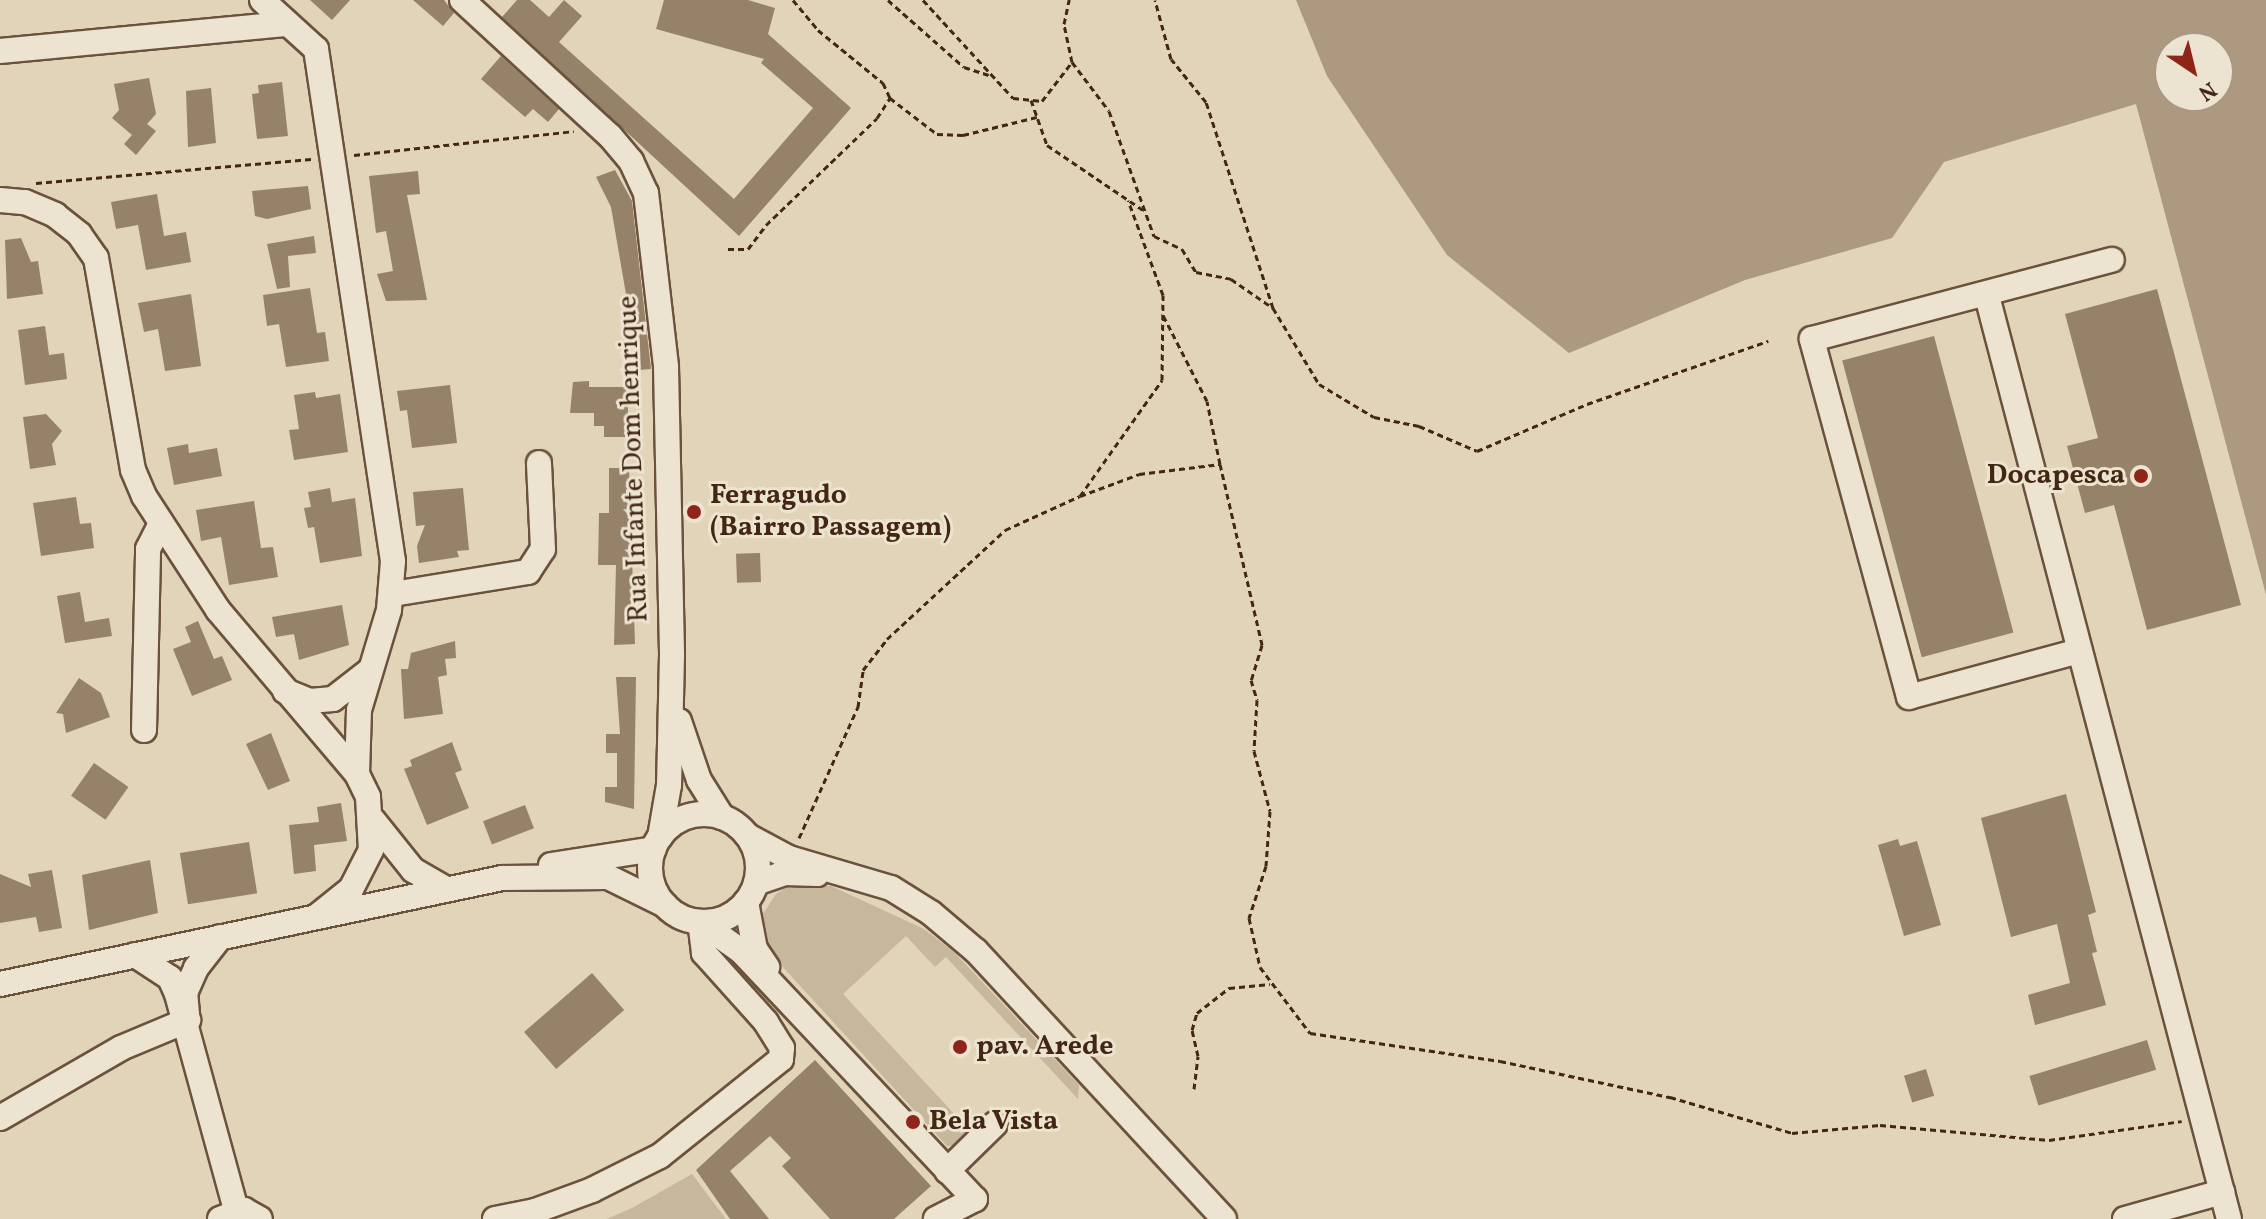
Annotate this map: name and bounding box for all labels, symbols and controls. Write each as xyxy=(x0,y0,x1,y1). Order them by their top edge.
north arrow xyxy=(2154,32,2234,112)
text: N xyxy=(2191,73,2222,108)
street label: Rua Infante Dom henrique xyxy=(612,295,656,623)
place label: Docapesca xyxy=(1987,459,2125,493)
marker: Docapesca xyxy=(2132,467,2150,485)
place label: Ferragudo (Bairro Passagem) xyxy=(710,479,951,545)
marker: Ferragudo (Bairro Passagem) xyxy=(685,503,703,521)
place label: pav. Arede xyxy=(976,1030,1113,1064)
marker: pav. Arede xyxy=(951,1038,969,1056)
place label: Bela Vista xyxy=(929,1105,1059,1139)
marker: Bela Vista xyxy=(904,1113,922,1131)

